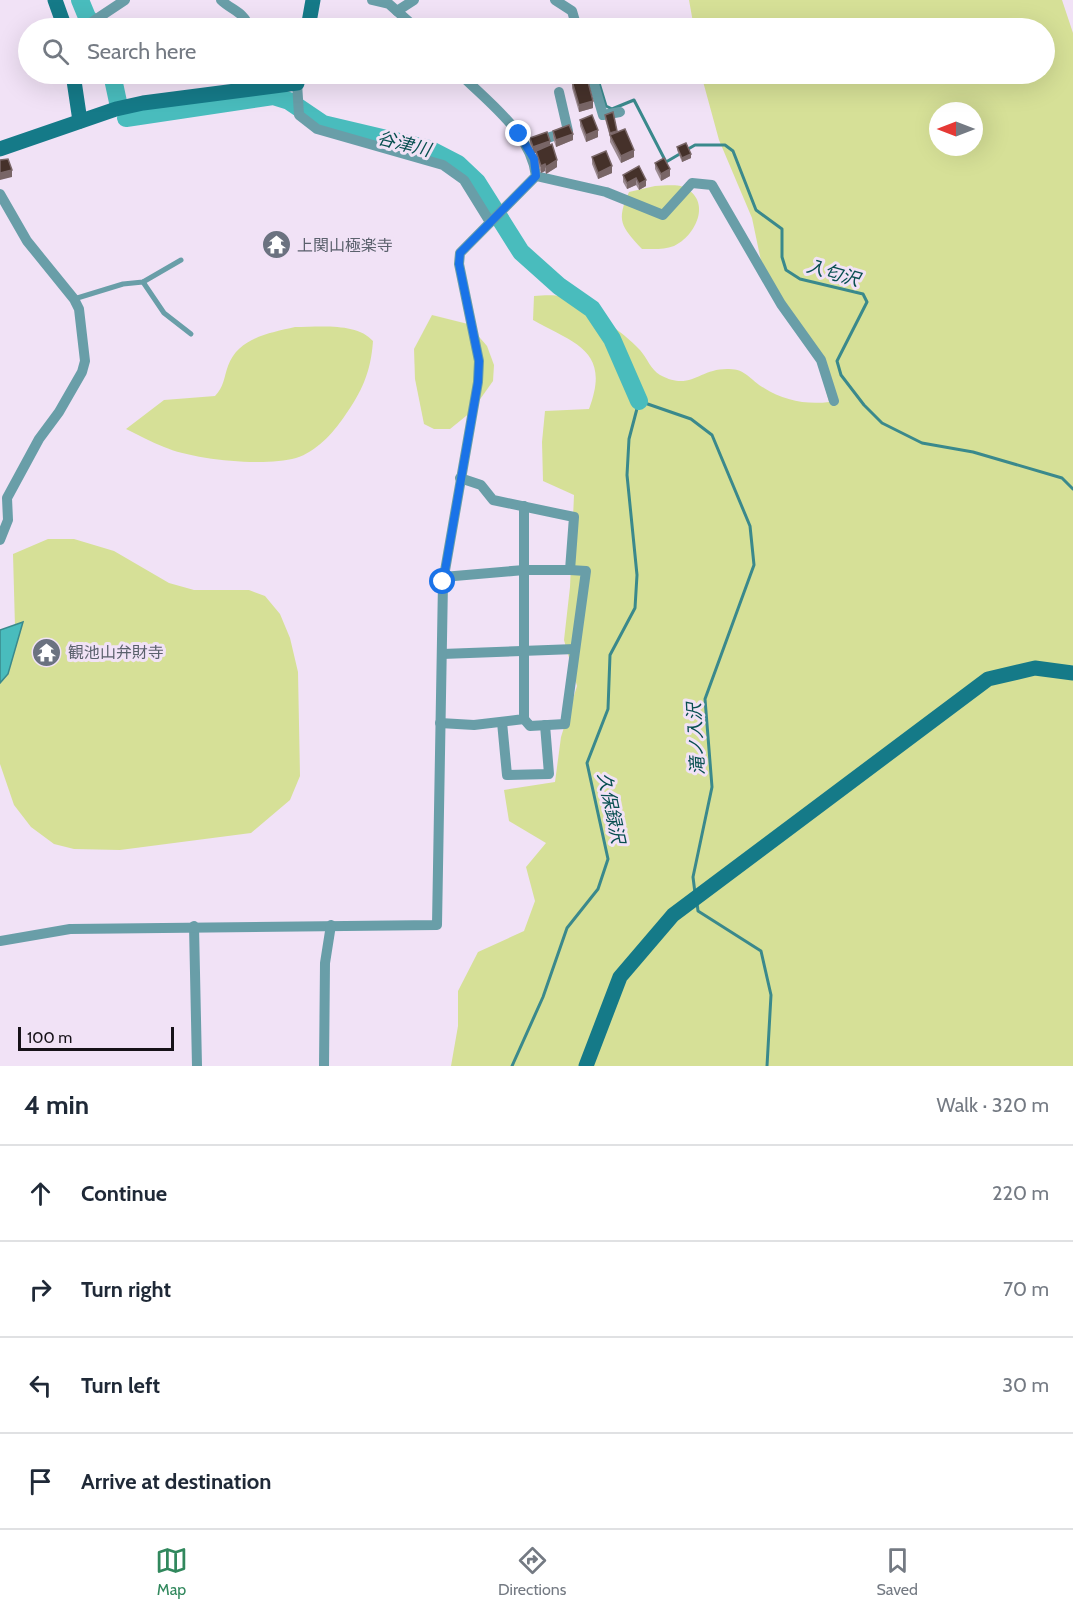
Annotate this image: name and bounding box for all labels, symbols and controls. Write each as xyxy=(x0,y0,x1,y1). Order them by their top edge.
search box xyxy=(18,18,1055,84)
icon: search xyxy=(39,35,72,68)
text: Search here xyxy=(87,38,196,65)
north arrow xyxy=(929,102,983,156)
route end xyxy=(505,120,531,146)
water label: 谷津川 xyxy=(375,127,435,162)
temple icon: 上関山極楽寺 xyxy=(260,229,292,261)
place label: 上関山極楽寺 xyxy=(297,236,393,255)
water label: 入匂沢 xyxy=(804,255,864,292)
route start xyxy=(429,568,455,594)
temple icon: 観池山弁財寺 xyxy=(31,636,63,668)
place label: 観池山弁財寺 xyxy=(68,643,164,662)
water label: 滝ノ入沢 xyxy=(683,700,709,776)
water label: 久保録沢 xyxy=(593,770,630,847)
scale bar xyxy=(18,1024,174,1052)
text: 100 m xyxy=(27,1028,72,1047)
text: 4 min xyxy=(24,1089,89,1121)
text: Walk · 320 m xyxy=(937,1093,1049,1117)
icon: ahead xyxy=(24,1177,57,1210)
text: Continue xyxy=(81,1180,167,1207)
text: 220 m xyxy=(992,1181,1049,1205)
icon: right xyxy=(24,1273,57,1306)
text: Turn right xyxy=(81,1276,171,1303)
text: 70 m xyxy=(1003,1277,1049,1301)
icon: left xyxy=(24,1369,57,1402)
text: Turn left xyxy=(81,1372,160,1399)
text: 30 m xyxy=(1002,1373,1049,1397)
icon: arrive xyxy=(24,1465,57,1498)
text: Arrive at destination xyxy=(81,1468,271,1495)
tab: Map xyxy=(155,1544,188,1599)
tab: Directions xyxy=(498,1544,566,1599)
tab: Saved xyxy=(876,1544,918,1599)

